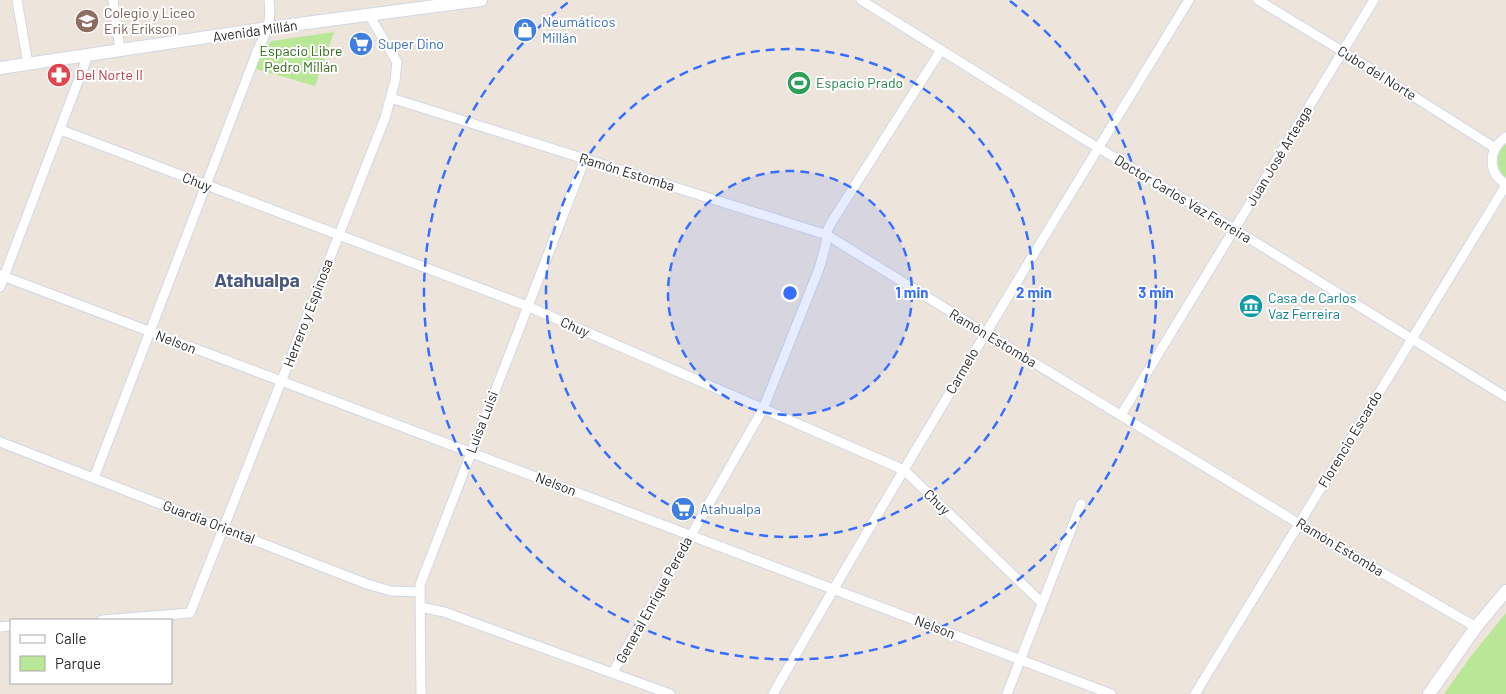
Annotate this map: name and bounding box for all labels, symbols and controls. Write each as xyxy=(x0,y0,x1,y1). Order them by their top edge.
place label: Colegio y Liceo Erik Erikson xyxy=(104,4,195,37)
school or university icon: Colegio y Liceo Erik Erikson xyxy=(74,8,100,34)
place label: Neumáticos Millán xyxy=(542,13,616,46)
street label: Avenida Millán xyxy=(211,16,298,45)
shop icon: Neumáticos Millán xyxy=(512,17,538,43)
supermarket icon: Super Dino xyxy=(348,31,374,57)
place label: Super Dino xyxy=(378,35,444,52)
park label: Espacio Libre Pedro Millán xyxy=(259,42,343,75)
street label: Cubo del Norte xyxy=(1335,42,1420,104)
pharmacy icon: Del Norte II xyxy=(46,62,72,88)
place label: Del Norte II xyxy=(76,66,143,83)
sports icon: Espacio Prado xyxy=(786,70,812,96)
place label: Espacio Prado xyxy=(816,74,903,91)
street label: Juan José Arteaga xyxy=(1242,103,1315,209)
street label: Ramón Estomba xyxy=(577,149,677,194)
street label: Doctor Carlos Vaz Ferreira xyxy=(1112,151,1255,246)
street label: Chuy xyxy=(180,168,215,195)
street label: Herrero y Espinosa xyxy=(279,256,336,369)
district label: Atahualpa xyxy=(214,268,300,291)
text: 1 min xyxy=(896,283,928,301)
text: 2 min xyxy=(1016,283,1052,301)
text: 3 min xyxy=(1138,283,1174,301)
centre of rings xyxy=(781,284,799,302)
place label: Casa de Carlos Vaz Ferreira xyxy=(1268,289,1357,322)
museum icon: Casa de Carlos Vaz Ferreira xyxy=(1238,293,1264,319)
street label: Ramón Estomba xyxy=(946,305,1040,370)
street label: Chuy xyxy=(558,313,593,341)
street label: Nelson xyxy=(153,326,199,357)
street label: Carmelo xyxy=(942,345,982,397)
street label: Florencio Escardo xyxy=(1314,387,1385,490)
street label: Luisa Luisi xyxy=(462,388,501,455)
street label: Nelson xyxy=(533,468,579,499)
street label: Chuy xyxy=(921,485,954,519)
street label: Guardia Oriental xyxy=(161,496,258,547)
supermarket icon: Atahualpa xyxy=(670,496,696,522)
place label: Atahualpa xyxy=(700,500,761,517)
street label: Ramón Estomba xyxy=(1293,514,1387,579)
street label: General Enrique Pereda xyxy=(612,533,695,666)
street label: Nelson xyxy=(912,611,958,642)
legend xyxy=(10,619,172,684)
text: Calle xyxy=(55,629,87,647)
text: Parque xyxy=(55,654,101,672)

